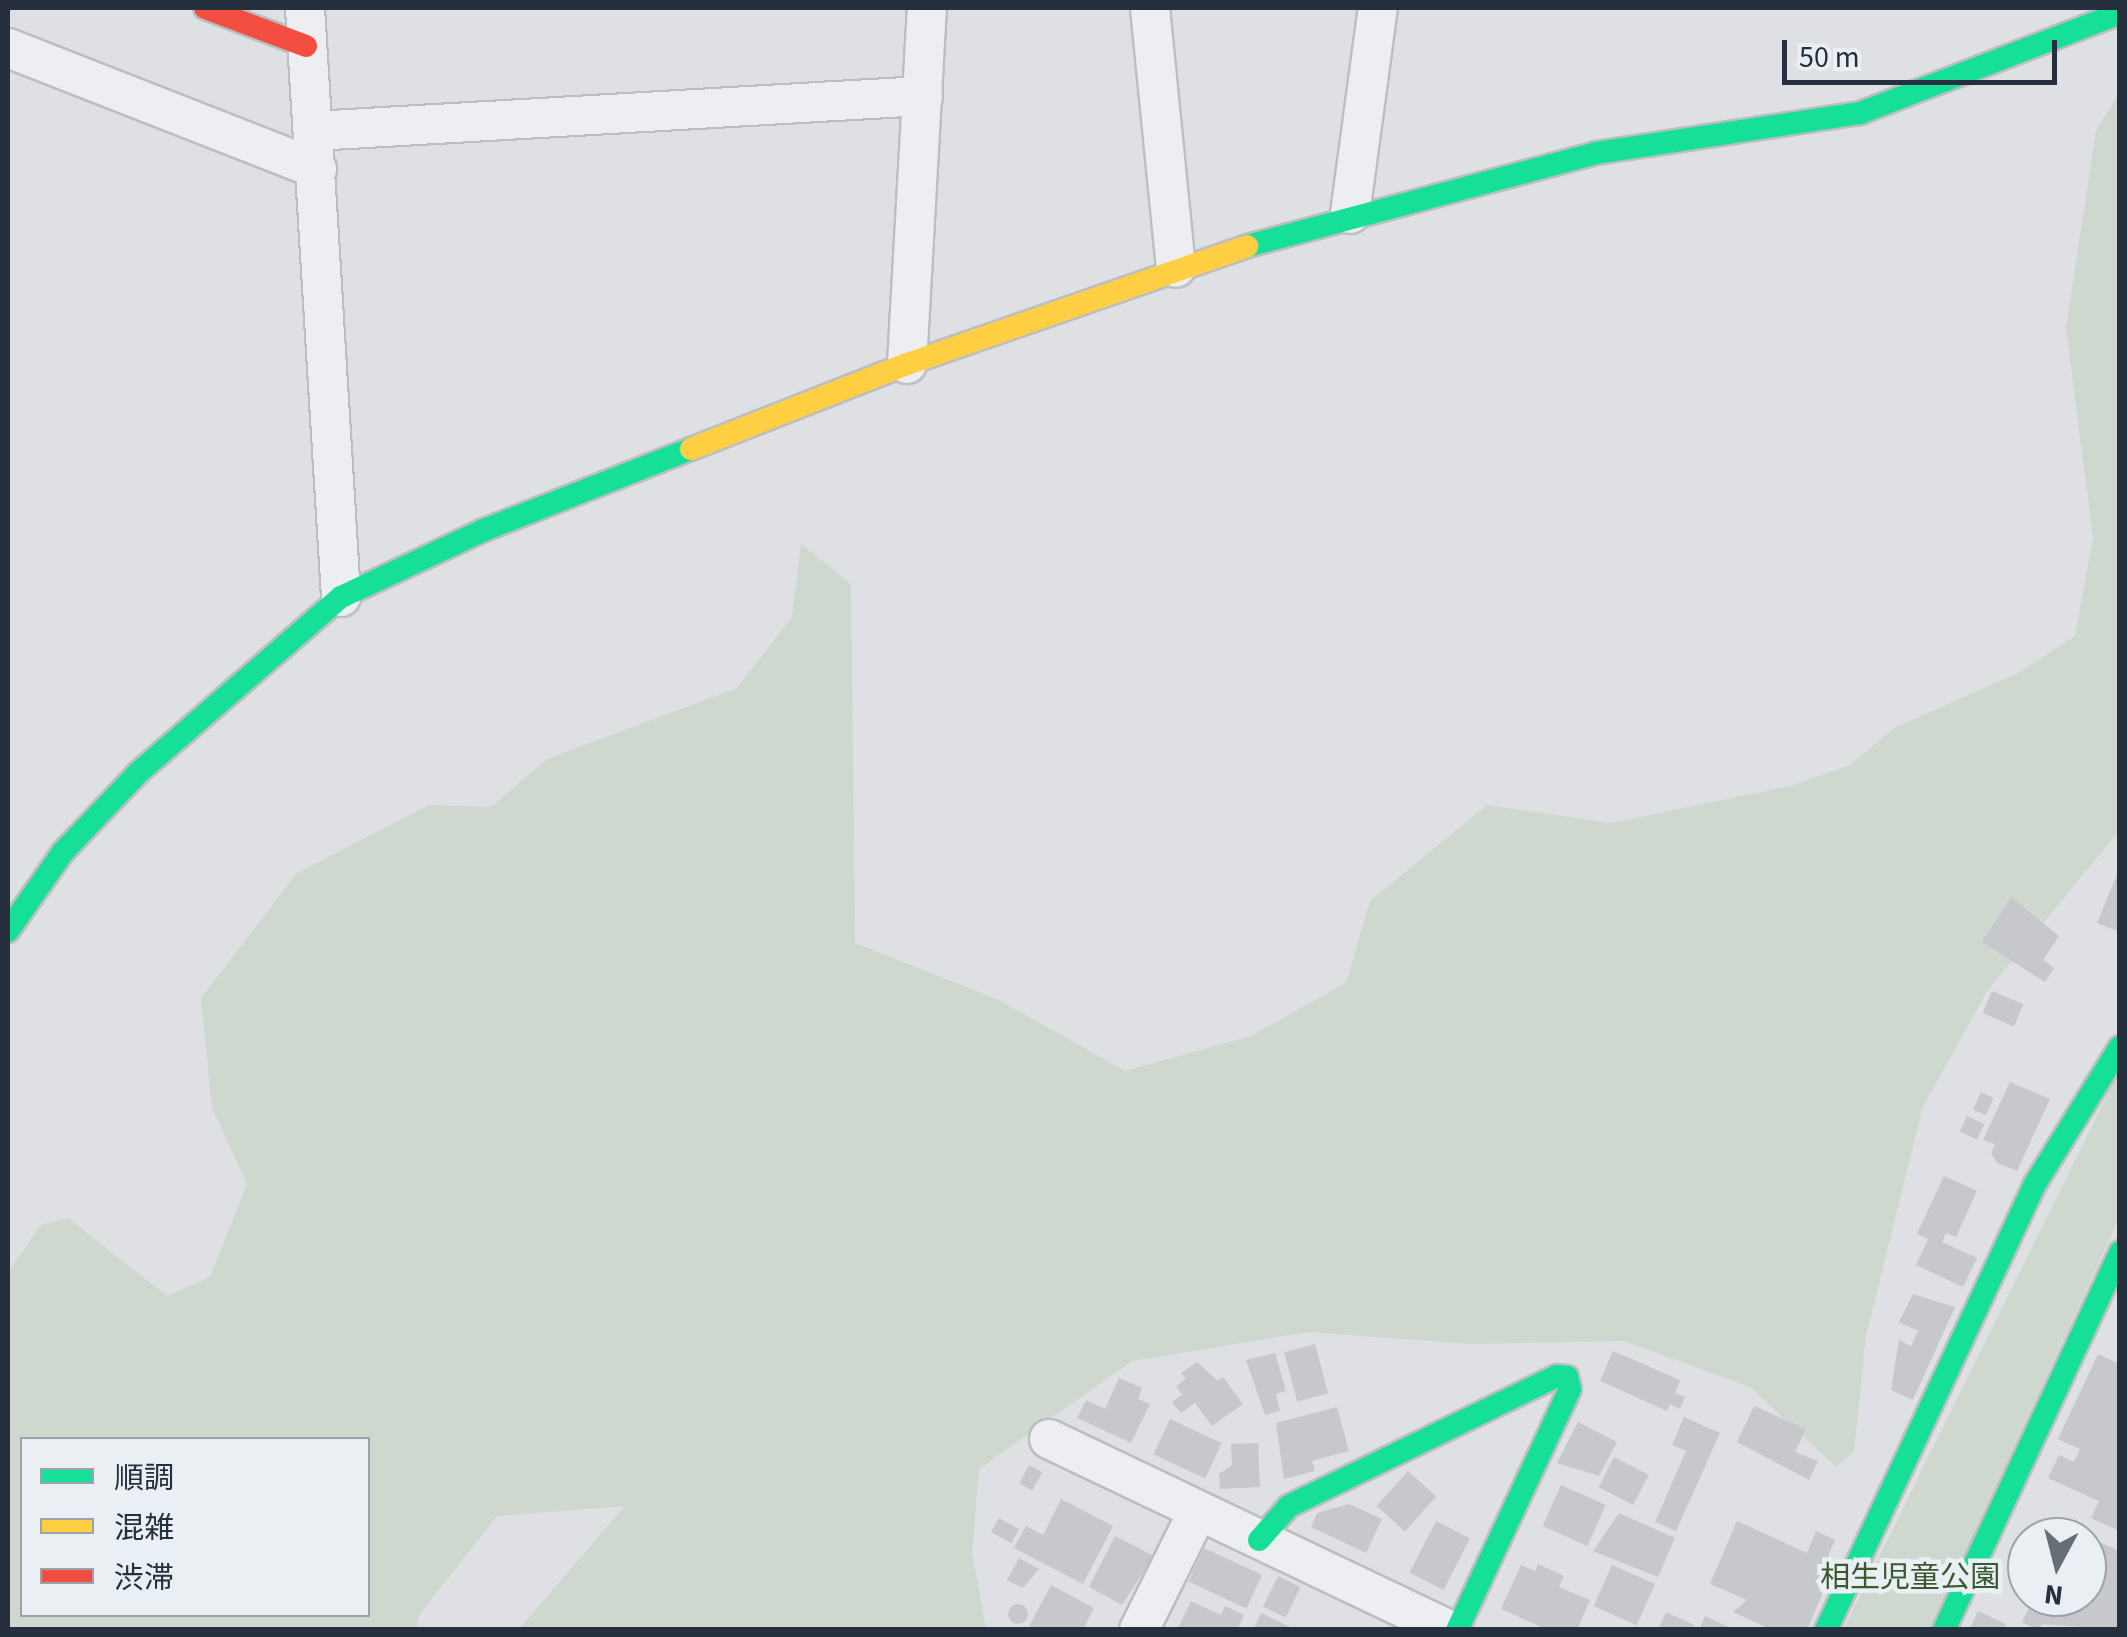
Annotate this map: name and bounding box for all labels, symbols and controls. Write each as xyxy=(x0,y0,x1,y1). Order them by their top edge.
scale bar xyxy=(1787,20,2062,82)
text: 50 m xyxy=(1799,36,1860,79)
legend xyxy=(20,1437,370,1617)
text: 順調 xyxy=(114,1457,174,1500)
text: 混雑 xyxy=(114,1507,174,1550)
north arrow xyxy=(2007,1517,2107,1617)
text: 渋滞 xyxy=(114,1557,174,1600)
park label: 相生児童公園 xyxy=(1820,1560,2000,1596)
text: N xyxy=(2042,1574,2065,1616)

